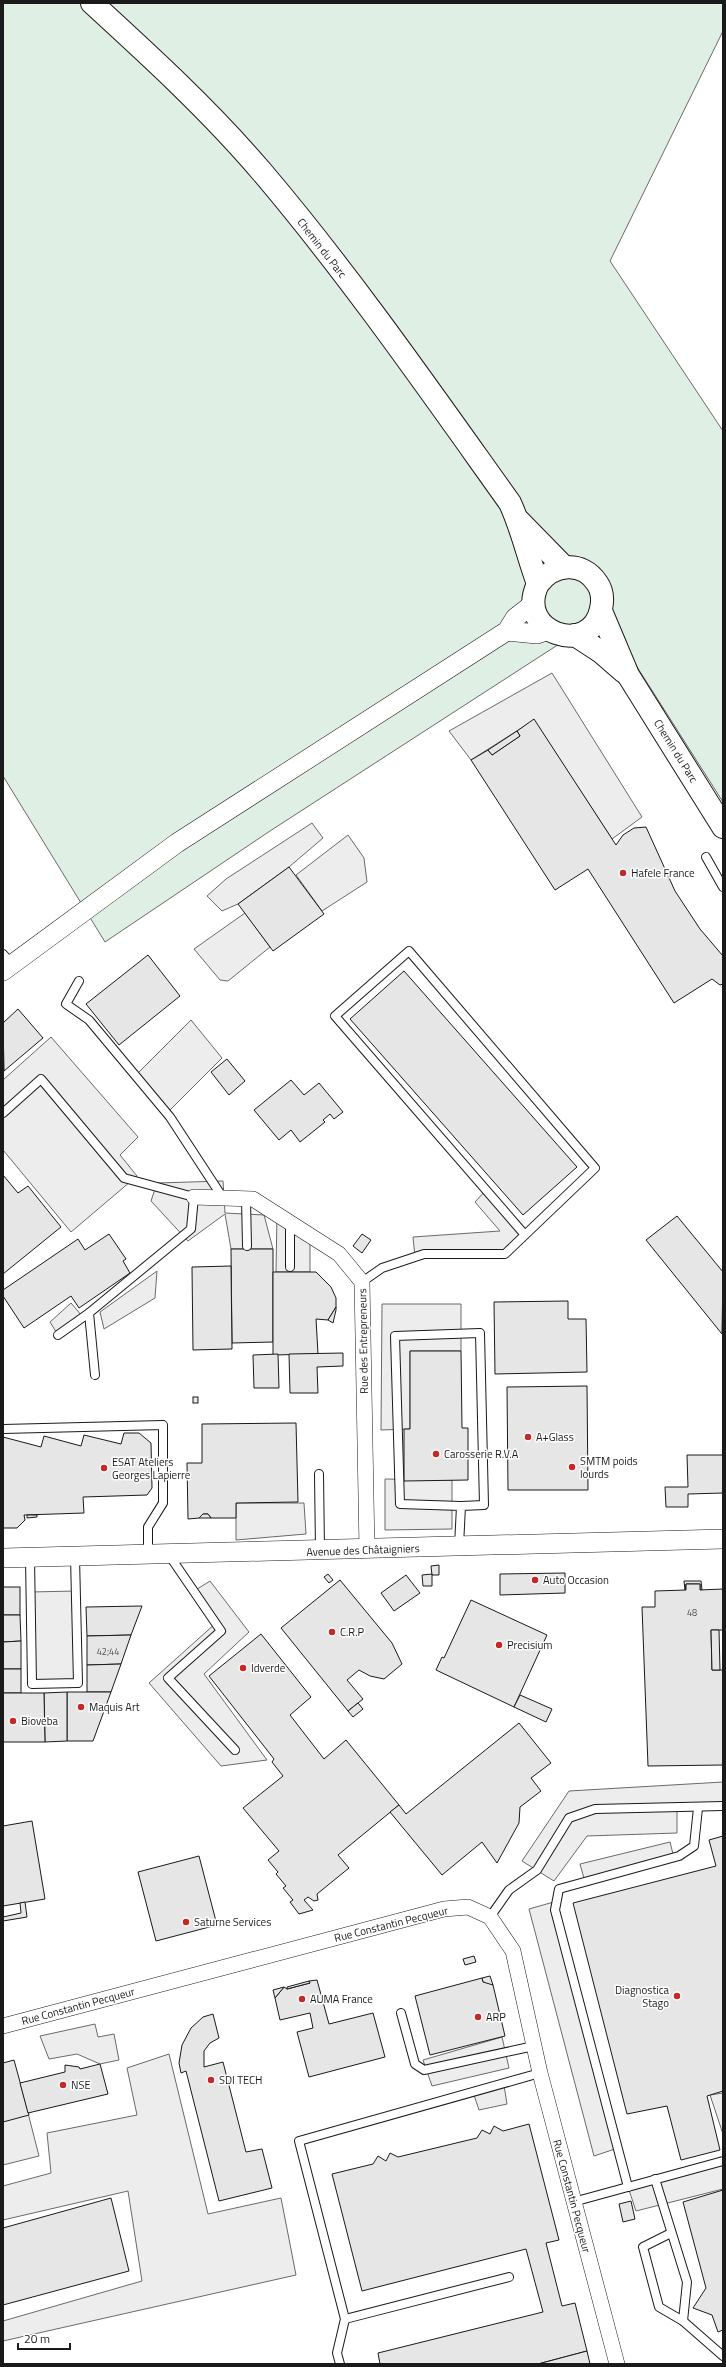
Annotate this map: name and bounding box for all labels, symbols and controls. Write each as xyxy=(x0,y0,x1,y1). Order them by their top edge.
street label: Chemin du Parc xyxy=(294,215,351,281)
street label: Chemin du Parc xyxy=(650,716,702,786)
place label: Hafele France xyxy=(631,865,695,881)
marker: Hafele France xyxy=(618,868,628,878)
street label: Rue des Entrepreneurs xyxy=(354,1288,372,1394)
place label: A+Glass xyxy=(536,1429,574,1445)
marker: A+Glass xyxy=(523,1432,533,1442)
place label: Carosserie R.V.A xyxy=(444,1446,519,1462)
marker: Carosserie R.V.A xyxy=(431,1449,441,1459)
place label: SMTM poids lourds xyxy=(580,1453,638,1482)
place label: ESAT Ateliers Georges Lapierre xyxy=(112,1454,191,1483)
marker: SMTM poids lourds xyxy=(567,1462,577,1472)
marker: ESAT Ateliers Georges Lapierre xyxy=(99,1463,109,1473)
street label: Avenue des Châtaigniers xyxy=(306,1540,420,1560)
place label: Auto Occasion xyxy=(543,1572,609,1588)
marker: Auto Occasion xyxy=(530,1575,540,1585)
house number: 48 xyxy=(687,1606,697,1619)
place label: C.R.P xyxy=(340,1624,365,1640)
marker: C.R.P xyxy=(327,1627,337,1637)
place label: Precisium xyxy=(507,1637,553,1653)
marker: Precisium xyxy=(494,1640,504,1650)
house number: 42;44 xyxy=(97,1645,119,1658)
place label: Idverde xyxy=(251,1660,286,1676)
marker: Idverde xyxy=(238,1663,248,1673)
place label: Maquis Art xyxy=(89,1699,140,1715)
marker: Maquis Art xyxy=(76,1702,86,1712)
place label: Bioveba xyxy=(21,1713,58,1729)
marker: Bioveba xyxy=(8,1716,18,1726)
street label: Rue Constantin Pecqueur xyxy=(332,1902,450,1946)
place label: Saturne Services xyxy=(194,1914,271,1930)
marker: Saturne Services xyxy=(181,1917,191,1927)
place label: Diagnostica Stago xyxy=(615,1982,669,2011)
street label: Rue Constantin Pecqueur xyxy=(20,1983,137,2029)
place label: AUMA France xyxy=(310,1991,373,2007)
marker: Diagnostica Stago xyxy=(672,1991,682,2001)
marker: AUMA France xyxy=(297,1994,307,2004)
place label: ARP xyxy=(486,2009,506,2025)
marker: ARP xyxy=(473,2012,483,2022)
place label: SDI TECH xyxy=(219,2072,262,2088)
marker: SDI TECH xyxy=(206,2075,216,2085)
place label: NSE xyxy=(71,2077,90,2093)
marker: NSE xyxy=(58,2080,68,2090)
street label: Rue Constantin Pecqueur xyxy=(549,2138,595,2255)
scale bar xyxy=(18,2325,70,2351)
text: 20 m xyxy=(24,2329,50,2348)

